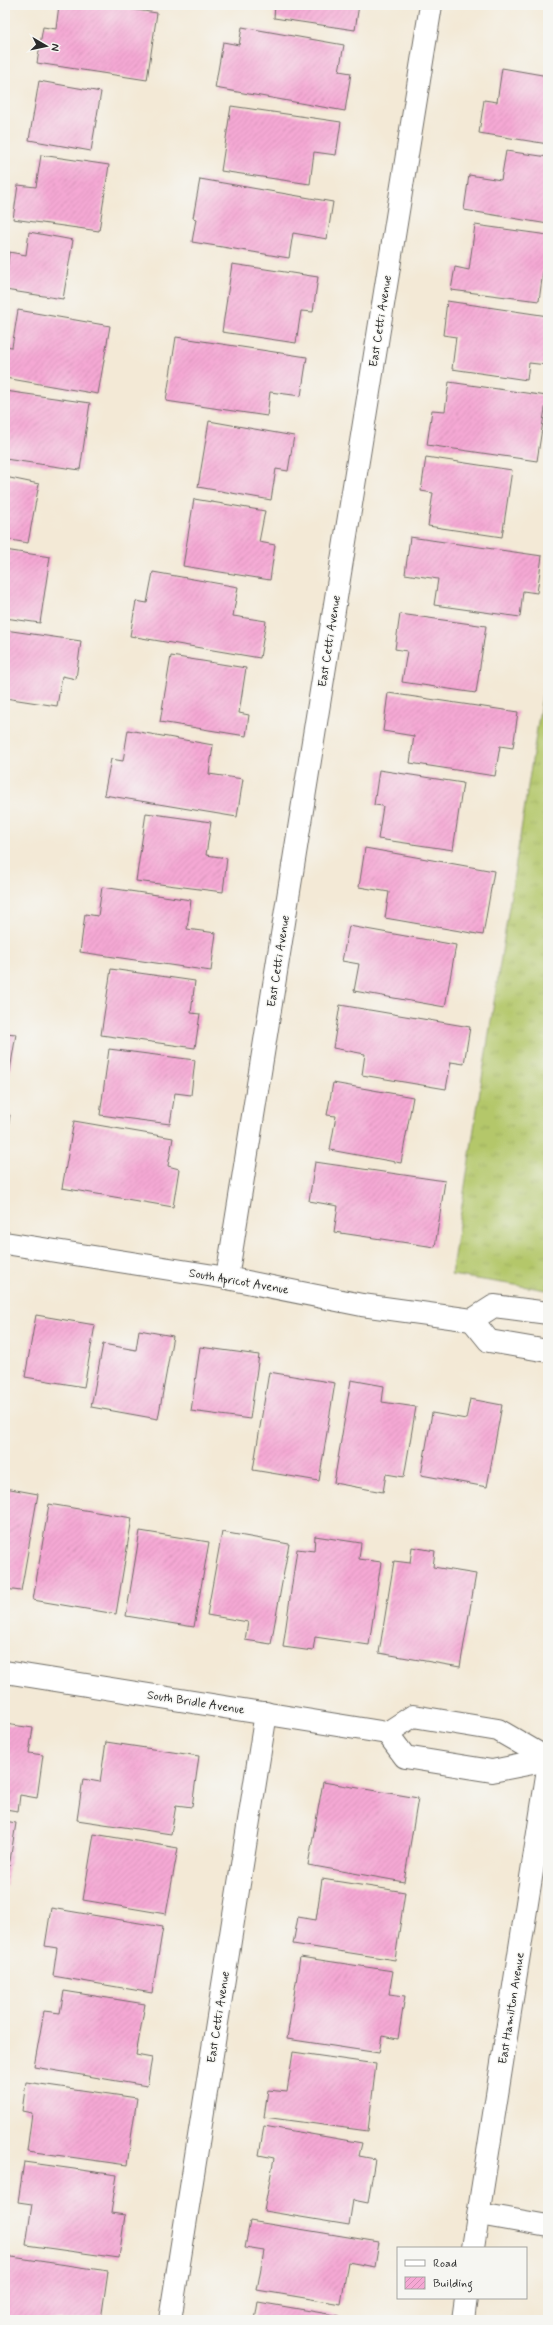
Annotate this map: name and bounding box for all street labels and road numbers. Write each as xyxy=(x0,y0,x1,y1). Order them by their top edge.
street label: East Cetti Avenue xyxy=(366,274,396,368)
street label: East Cetti Avenue xyxy=(315,594,345,688)
street label: East Cetti Avenue xyxy=(264,914,294,1008)
street label: South Apricot Avenue xyxy=(188,1265,290,1299)
street label: South Bridle Avenue xyxy=(146,1687,246,1719)
street label: East Hamilton Avenue xyxy=(495,1951,529,2065)
street label: East Cetti Avenue xyxy=(204,1970,234,2064)

